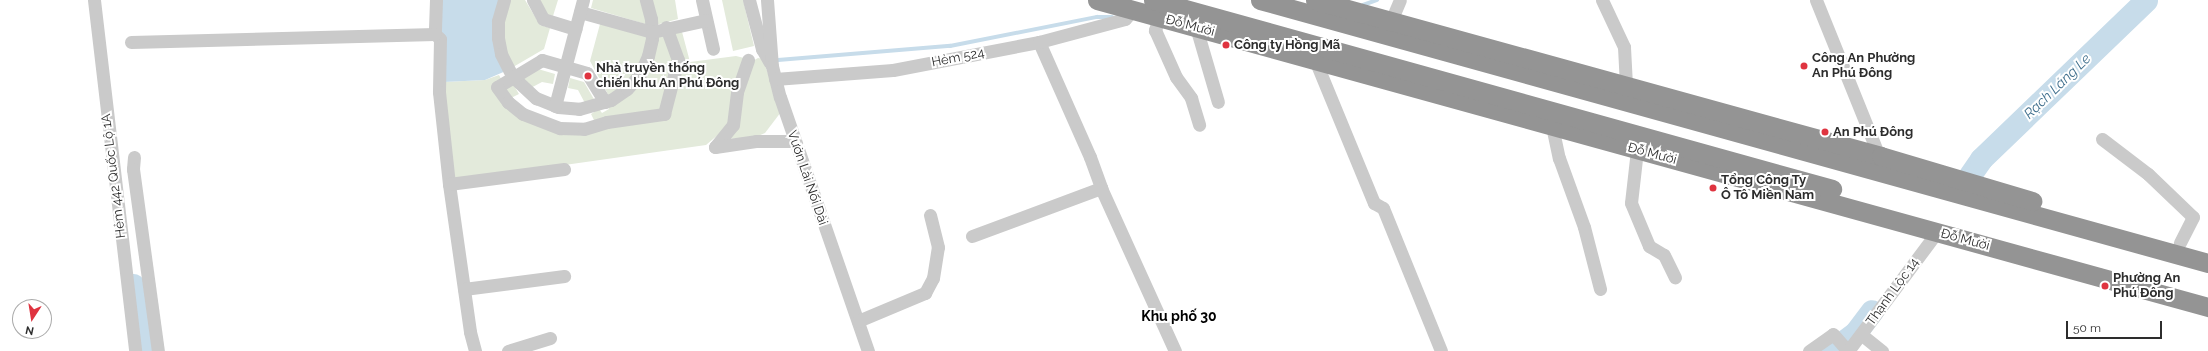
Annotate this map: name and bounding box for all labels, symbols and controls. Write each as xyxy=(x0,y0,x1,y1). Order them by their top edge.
street label: Đỗ Mười xyxy=(1164,12,1216,40)
place label: Công ty Hồng Mã xyxy=(1234,37,1341,53)
marker: Công ty Hồng Mã xyxy=(1221,40,1231,50)
street label: Hẻm 524 xyxy=(930,45,986,71)
water label: Rạch Láng Le xyxy=(2020,50,2094,122)
place label: Công An Phường An Phú Đông xyxy=(1812,51,1916,82)
place label: Nhà truyền thống chiến khu An Phú Đông xyxy=(596,61,740,92)
marker: Công An Phường An Phú Đông xyxy=(1799,61,1809,71)
marker: Nhà truyền thống chiến khu An Phú Đông xyxy=(583,71,593,81)
street label: Hẻm 442 Quốc Lộ 1A xyxy=(99,113,129,239)
place label: An Phú Đông xyxy=(1833,124,1913,140)
marker: An Phú Đông xyxy=(1820,127,1830,137)
street label: Vườn Lài Nối Dài xyxy=(783,129,831,227)
street label: Đỗ Mười xyxy=(1626,140,1678,168)
place label: Tổng Công Ty Ô Tô Miền Nam xyxy=(1721,173,1814,204)
marker: Tổng Công Ty Ô Tô Miền Nam xyxy=(1708,183,1718,193)
street label: Đỗ Mười xyxy=(1939,226,1991,254)
street label: Thạnh Lộc 14 xyxy=(1863,255,1923,329)
place label: Phường An Phú Đông xyxy=(2113,271,2181,302)
marker: Phường An Phú Đông xyxy=(2100,281,2110,291)
north arrow xyxy=(12,299,52,339)
district label: Khu phố 30 xyxy=(1141,308,1217,324)
scale bar xyxy=(2068,313,2164,339)
text: 50 m xyxy=(2073,321,2101,335)
text: N xyxy=(24,323,35,337)

